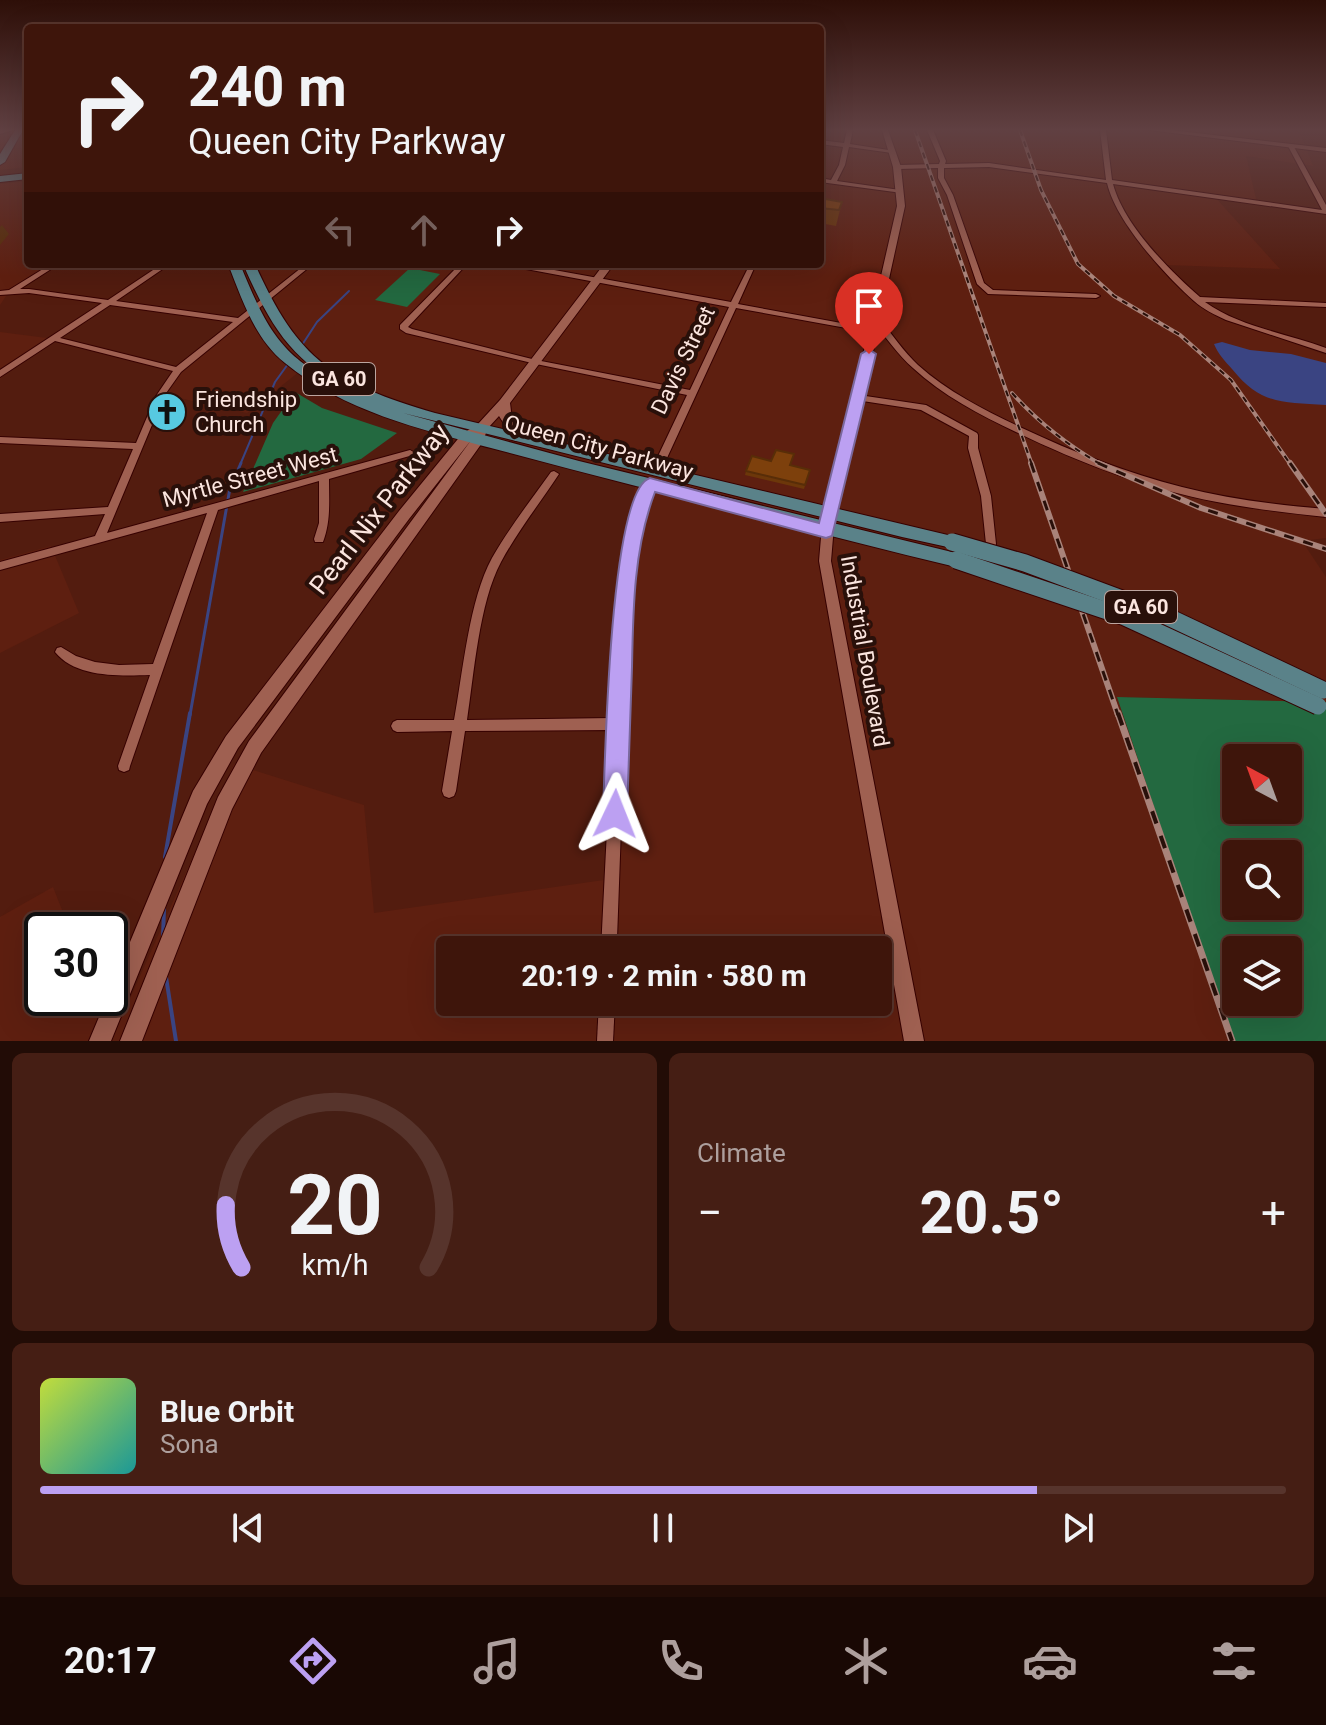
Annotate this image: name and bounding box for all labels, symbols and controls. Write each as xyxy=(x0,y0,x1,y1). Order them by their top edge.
text: 240 m xyxy=(188,54,347,120)
icon: right xyxy=(56,56,160,160)
text: Queen City Parkway xyxy=(188,121,505,163)
icon: left xyxy=(318,208,362,252)
icon: ahead xyxy=(402,208,446,252)
icon: right xyxy=(486,208,530,252)
pin xyxy=(835,272,903,354)
icon: arrive xyxy=(847,284,891,328)
street label: Davis Street xyxy=(646,302,720,418)
road number: GA 60 xyxy=(303,363,375,395)
place label: Friendship Church xyxy=(195,387,297,437)
church icon: Friendship Church xyxy=(146,391,188,433)
street label: Queen City Parkway xyxy=(502,410,697,484)
street label: Pearl Nix Parkway xyxy=(303,418,455,600)
street label: Myrtle Street West xyxy=(160,442,340,512)
street label: Industrial Boulevard xyxy=(836,553,894,749)
road number: GA 60 xyxy=(1105,591,1177,623)
north arrow xyxy=(1222,744,1302,824)
map controls xyxy=(1222,744,1302,1016)
position arrow xyxy=(573,772,657,856)
button: search xyxy=(1222,840,1302,920)
speed limit sign: 30 xyxy=(24,912,128,1016)
button: layers xyxy=(1222,936,1302,1016)
text: 20:19 · 2 min · 580 m xyxy=(521,958,807,993)
text: Climate xyxy=(697,1138,786,1168)
text: 20 xyxy=(287,1157,382,1254)
text: 20.5° xyxy=(920,1177,1064,1248)
text: − xyxy=(697,1187,722,1239)
text: + xyxy=(1261,1187,1286,1239)
text: km/h xyxy=(301,1248,368,1282)
text: Blue Orbit xyxy=(160,1394,294,1429)
text: Sona xyxy=(160,1429,219,1459)
icon: previous xyxy=(226,1506,270,1550)
icon: pause xyxy=(641,1506,685,1550)
icon: next xyxy=(1056,1506,1100,1550)
icon: directions xyxy=(285,1633,341,1689)
icon: music xyxy=(469,1633,525,1689)
icon: phone xyxy=(653,1633,709,1689)
icon: climate xyxy=(838,1633,894,1689)
icon: car xyxy=(1022,1633,1078,1689)
icon: filters xyxy=(1206,1633,1262,1689)
text: 20:17 xyxy=(64,1640,157,1682)

